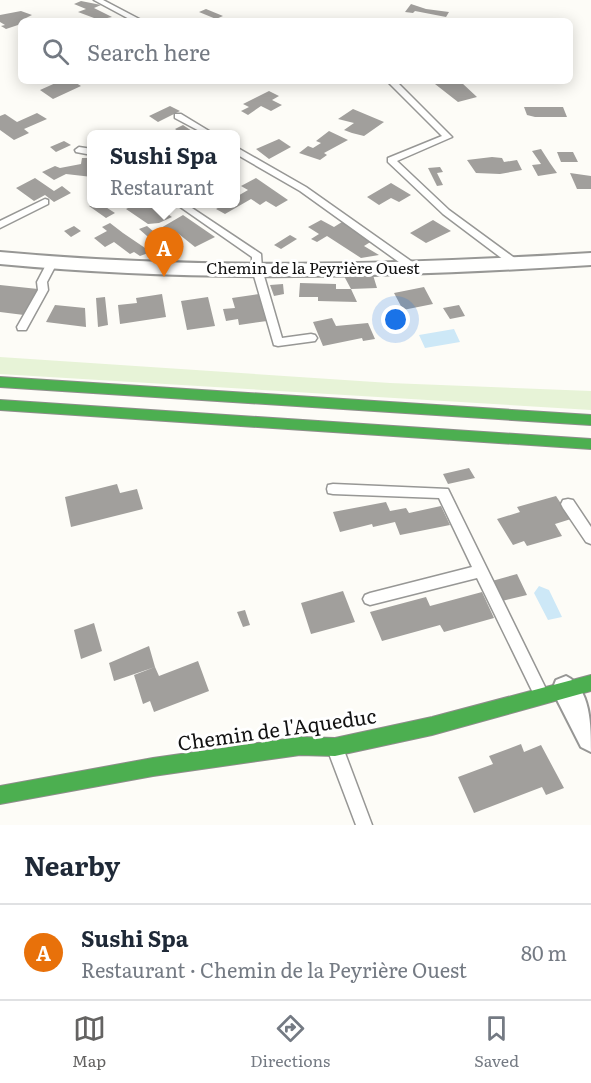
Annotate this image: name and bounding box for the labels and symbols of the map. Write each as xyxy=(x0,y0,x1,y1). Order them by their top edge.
pin: A xyxy=(144,228,184,277)
street label: Chemin de la Peyrière Ouest xyxy=(206,255,420,279)
your location xyxy=(381,305,410,334)
street label: Chemin de l'Aqueduc xyxy=(175,699,378,757)

